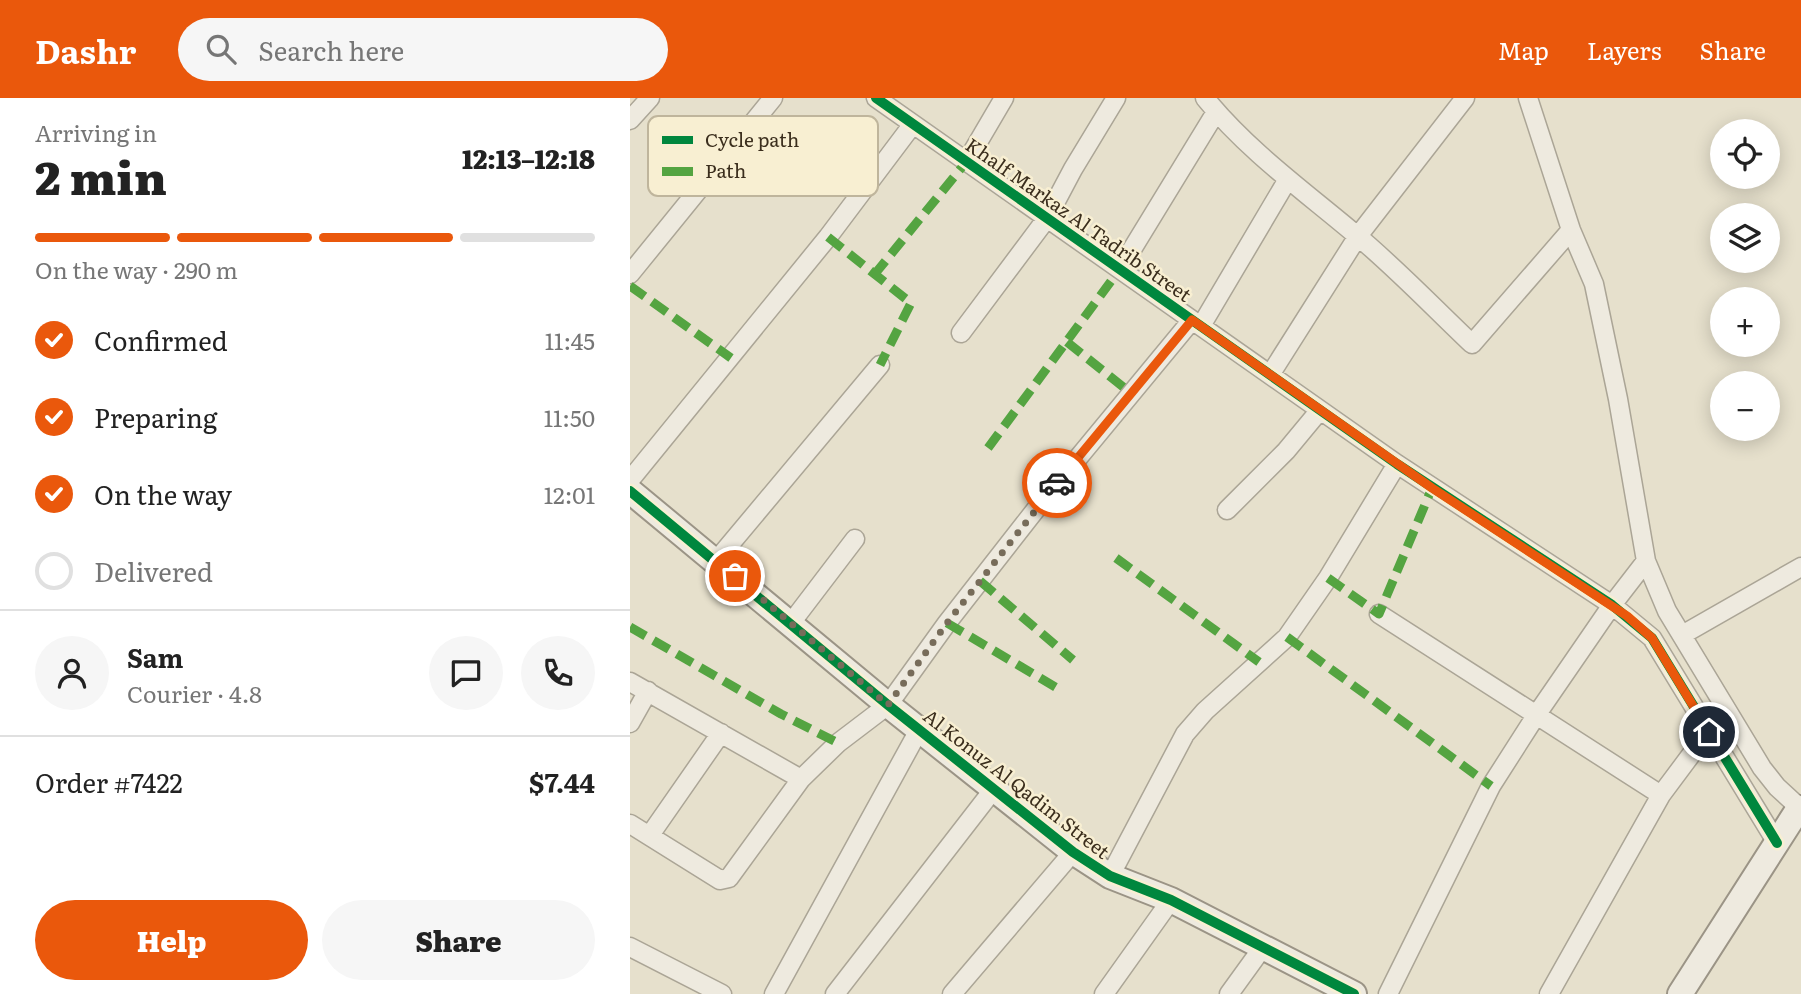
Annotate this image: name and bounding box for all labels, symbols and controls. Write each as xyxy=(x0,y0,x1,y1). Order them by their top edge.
search box xyxy=(178,18,668,81)
text: Dashr xyxy=(35,25,136,74)
icon: search xyxy=(202,30,240,68)
text: Search here xyxy=(258,30,404,69)
text: Map xyxy=(1498,32,1549,67)
text: Layers xyxy=(1587,32,1661,67)
text: Share xyxy=(1699,32,1766,67)
text: Arriving in xyxy=(35,115,157,149)
legend xyxy=(648,116,878,196)
map controls xyxy=(1710,119,1780,441)
button: locate xyxy=(1710,119,1780,189)
text: Cycle path xyxy=(705,125,799,153)
street label: Khalf Markaz Al Tadrib Street xyxy=(960,130,1198,308)
text: 12:13–12:18 xyxy=(462,138,595,177)
text: 2 min xyxy=(35,141,167,209)
text: Path xyxy=(705,156,746,184)
button: layers xyxy=(1710,203,1780,273)
text: On the way · 290 m xyxy=(35,252,238,286)
button: + xyxy=(1710,287,1780,357)
text: Confirmed xyxy=(94,320,228,359)
icon: check xyxy=(35,321,73,359)
text: 11:45 xyxy=(545,323,595,357)
button: − xyxy=(1710,371,1780,441)
text: Preparing xyxy=(94,397,217,436)
icon: check xyxy=(35,398,73,436)
text: 11:50 xyxy=(544,400,595,434)
courier xyxy=(1022,448,1092,518)
icon: car xyxy=(1038,464,1076,502)
text: On the way xyxy=(94,474,232,513)
icon: check xyxy=(35,475,73,513)
text: 12:01 xyxy=(544,477,595,511)
pin xyxy=(705,546,765,606)
text: Delivered xyxy=(94,551,213,590)
icon: bag xyxy=(716,557,754,595)
button: person xyxy=(35,636,109,710)
button: chat xyxy=(429,636,503,710)
button: phone xyxy=(521,636,595,710)
text: Sam xyxy=(127,637,183,676)
text: Courier · 4.8 xyxy=(127,676,262,710)
street label: Al Konuz Al Qadim Street xyxy=(918,701,1116,865)
pin xyxy=(1679,702,1739,762)
icon: home xyxy=(1690,713,1728,751)
text: Order #7422 xyxy=(35,762,183,801)
text: $7.44 xyxy=(529,762,595,801)
button: Help xyxy=(35,900,308,980)
button: Share xyxy=(322,900,595,980)

